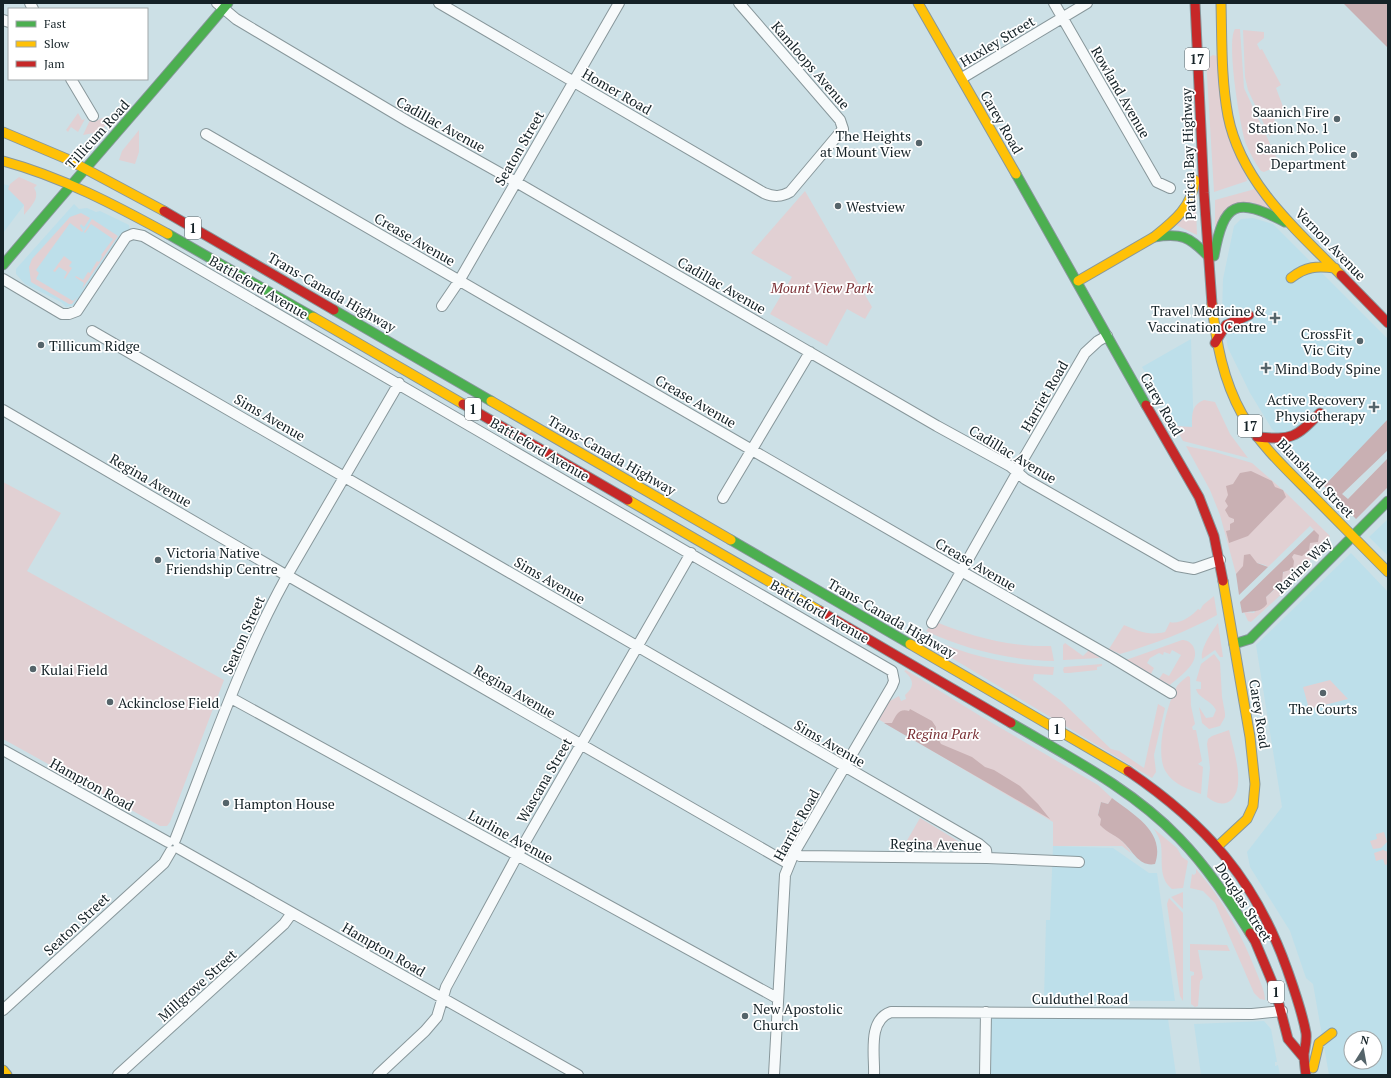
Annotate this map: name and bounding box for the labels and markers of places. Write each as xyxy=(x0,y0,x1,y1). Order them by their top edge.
place label: Saanich Fire Station No. 1 xyxy=(1248,102,1329,137)
marker: Saanich Fire Station No. 1 xyxy=(1332,114,1342,124)
place label: The Heights at Mount View xyxy=(820,126,912,161)
marker: The Heights at Mount View xyxy=(914,138,924,148)
place label: Saanich Police Department xyxy=(1256,138,1347,173)
marker: Saanich Police Department xyxy=(1349,150,1359,160)
place label: Westview xyxy=(846,197,906,216)
marker: Westview xyxy=(833,201,843,211)
place label: Travel Medicine & Vaccination Centre xyxy=(1148,301,1266,336)
marker: Travel Medicine & Vaccination Centre xyxy=(1269,312,1281,324)
place label: CrossFit Vic City xyxy=(1301,324,1353,359)
place label: Tillicum Ridge xyxy=(49,336,140,355)
marker: CrossFit Vic City xyxy=(1355,336,1365,346)
marker: Tillicum Ridge xyxy=(36,340,46,350)
place label: Mind Body Spine xyxy=(1275,359,1380,378)
marker: Mind Body Spine xyxy=(1260,362,1272,374)
place label: Active Recovery Physiotherapy xyxy=(1267,390,1366,425)
marker: Active Recovery Physiotherapy xyxy=(1368,401,1380,413)
place label: Victoria Native Friendship Centre xyxy=(166,543,278,578)
marker: Victoria Native Friendship Centre xyxy=(153,555,163,565)
place label: Kulai Field xyxy=(41,660,108,679)
marker: Kulai Field xyxy=(28,664,38,674)
marker: The Courts xyxy=(1318,688,1328,698)
place label: Ackinclose Field xyxy=(118,693,219,712)
marker: Ackinclose Field xyxy=(105,697,115,707)
place label: The Courts xyxy=(1289,699,1357,718)
place label: Hampton House xyxy=(234,794,335,813)
marker: Hampton House xyxy=(221,798,231,808)
place label: New Apostolic Church xyxy=(753,999,843,1034)
marker: New Apostolic Church xyxy=(740,1011,750,1021)

